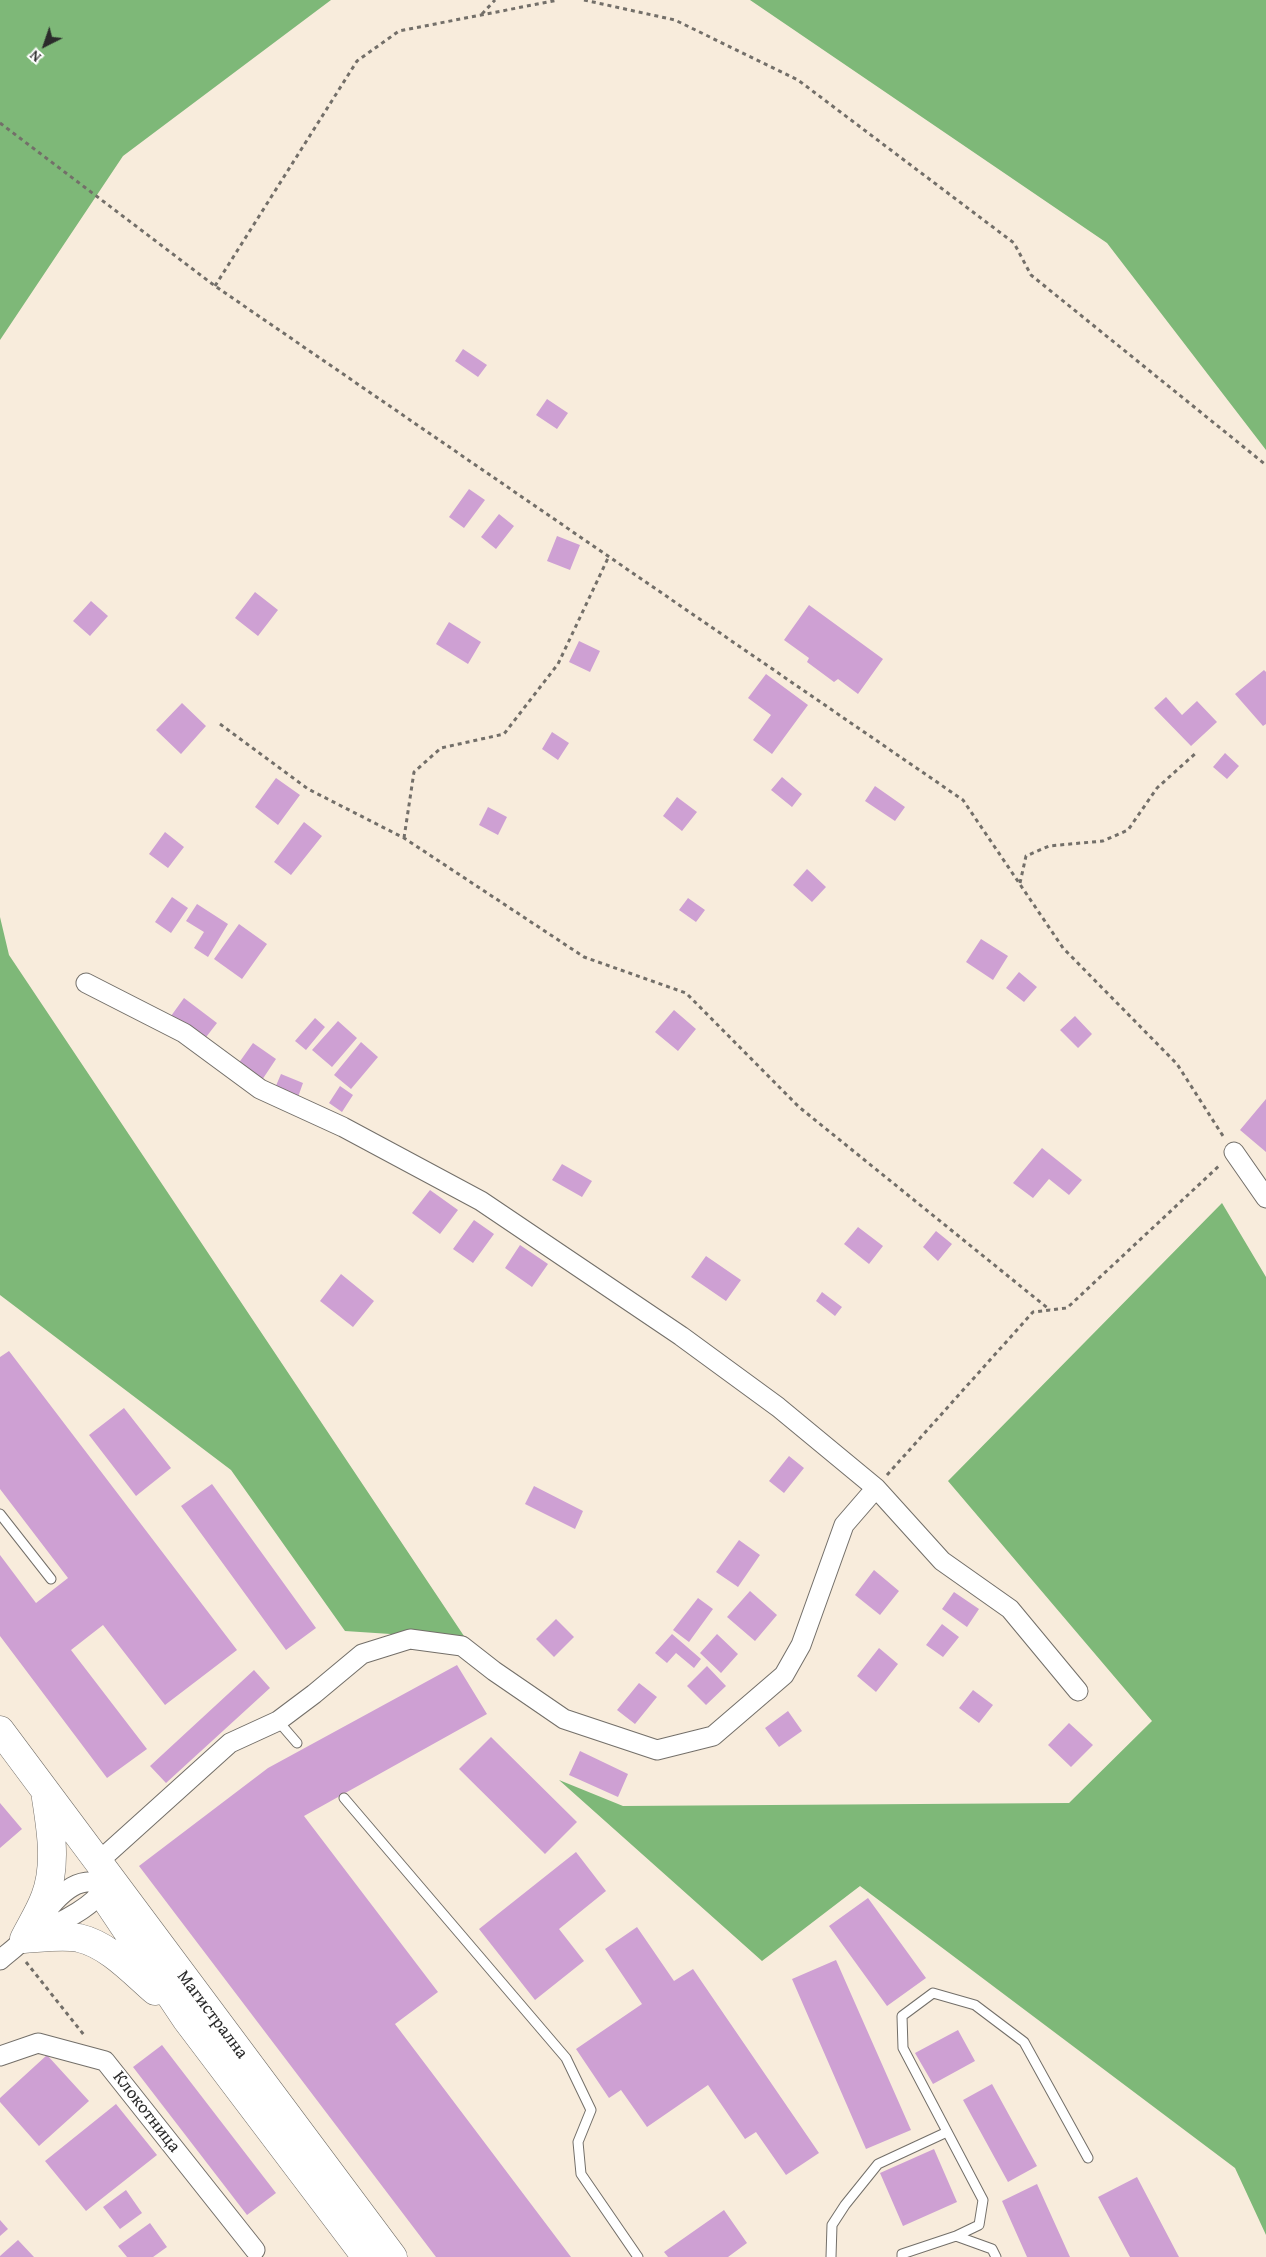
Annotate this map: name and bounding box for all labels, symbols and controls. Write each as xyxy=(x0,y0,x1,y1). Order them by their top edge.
north arrow xyxy=(20,20,70,70)
text: N xyxy=(25,46,45,67)
street label: Магистрална xyxy=(172,1967,252,2063)
street label: Клокотница xyxy=(108,2067,184,2157)

